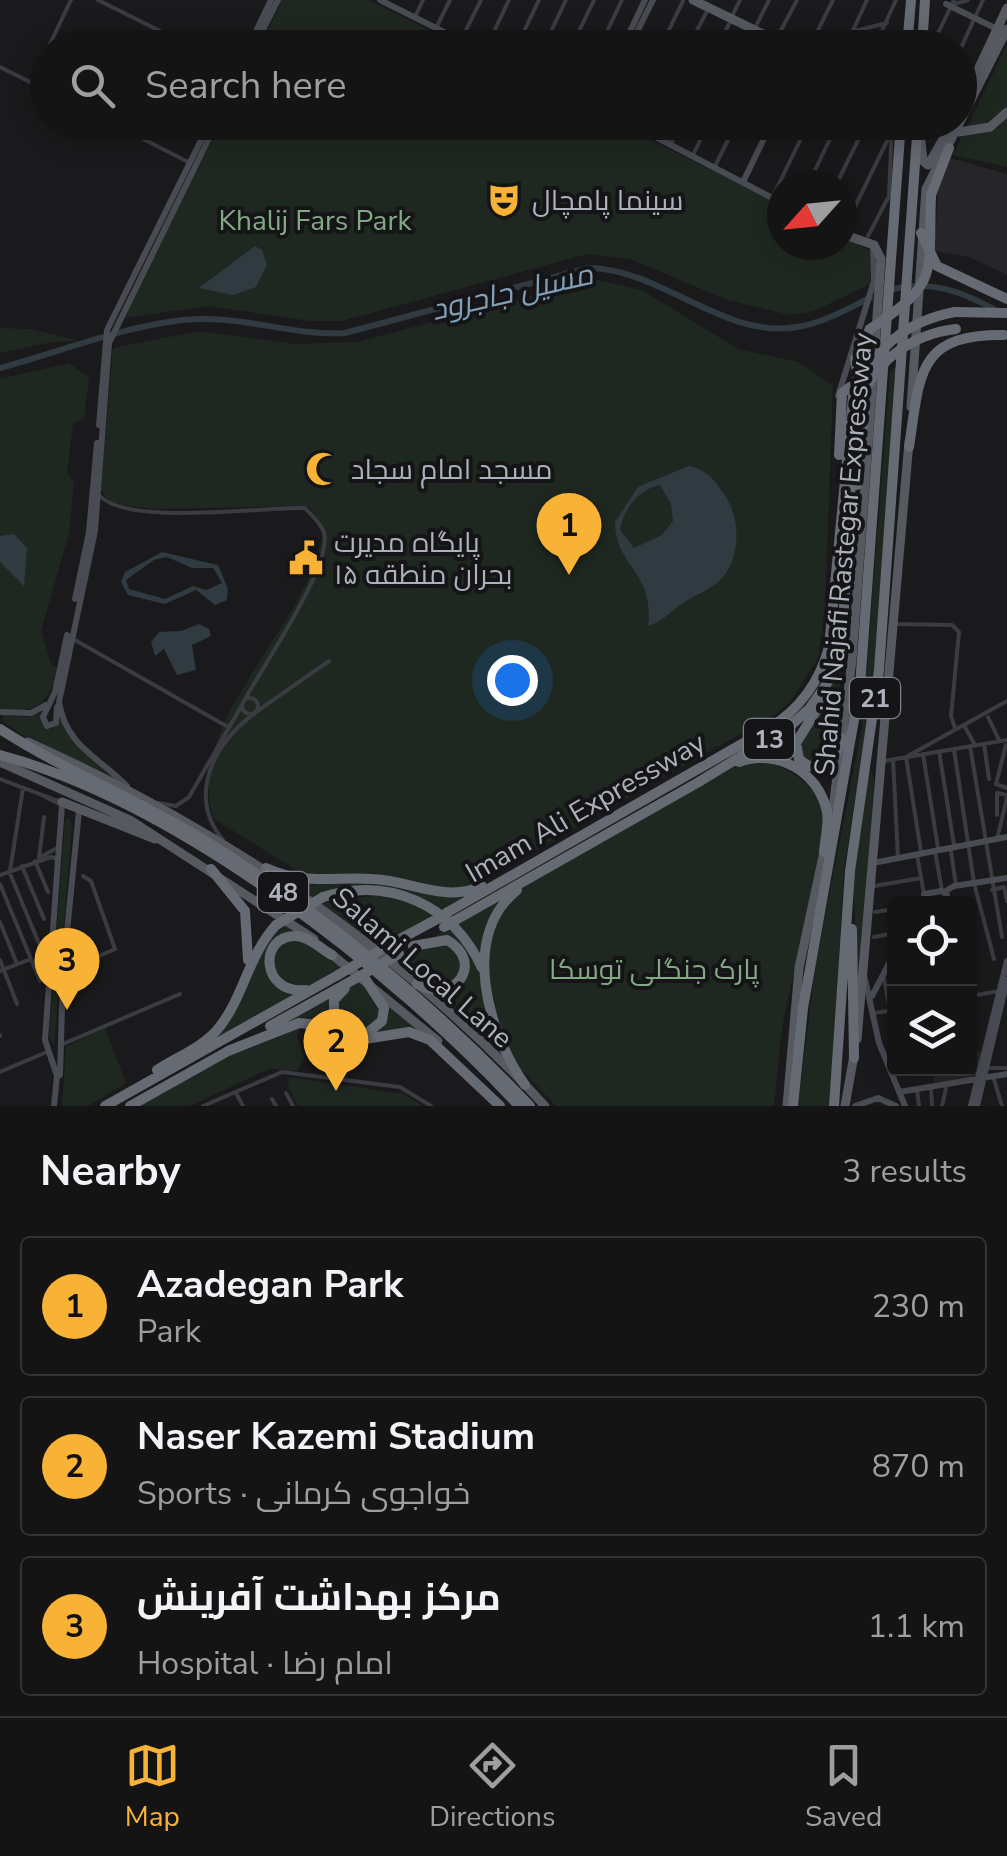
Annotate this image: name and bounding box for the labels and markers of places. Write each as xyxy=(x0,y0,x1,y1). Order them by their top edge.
theatre icon: سینما پامچال xyxy=(485,181,523,219)
place label: سینما پامچال xyxy=(532,182,683,220)
mosque icon: مسجد امام سجاد xyxy=(304,450,342,488)
place label: مسجد امام سجاد xyxy=(351,451,552,489)
pin: 1 xyxy=(536,492,602,575)
place label: پایگاه مدیرت بحران منطقه ۱۵ xyxy=(334,524,513,594)
public building icon: پایگاه مدیرت بحران منطقه ۱۵ xyxy=(287,539,325,577)
pin: 3 xyxy=(34,928,100,1010)
pin: 2 xyxy=(304,1008,368,1091)

